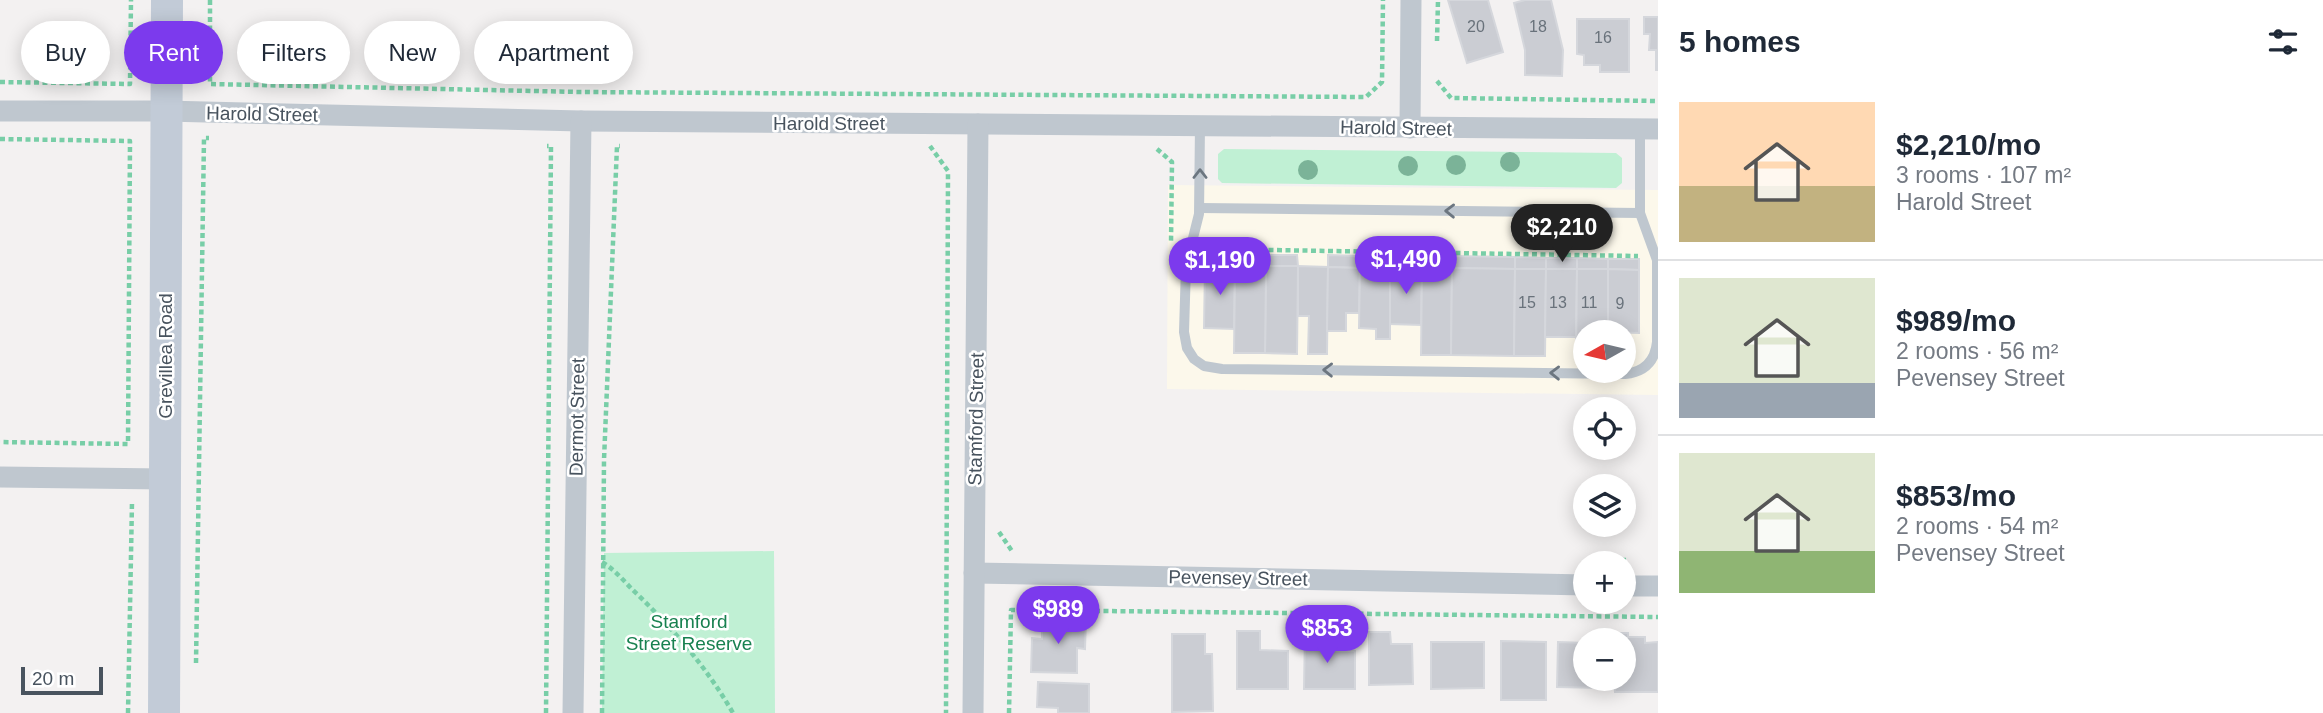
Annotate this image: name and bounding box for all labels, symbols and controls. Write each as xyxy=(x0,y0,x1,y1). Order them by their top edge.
house number: 20 xyxy=(1467,18,1485,35)
house number: 18 xyxy=(1529,18,1547,35)
chip: Buy xyxy=(21,21,110,84)
chip: Rent xyxy=(124,21,223,84)
chip: Filters xyxy=(237,21,350,84)
chip: New xyxy=(364,21,460,84)
chip: Apartment xyxy=(474,21,633,84)
icon: filters xyxy=(2264,23,2302,61)
text: 5 homes xyxy=(1679,25,1801,58)
house number: 16 xyxy=(1594,29,1612,46)
street label: Harold Street xyxy=(206,103,319,125)
street label: Harold Street xyxy=(773,113,886,134)
street label: Harold Street xyxy=(1340,117,1453,139)
text: $2,210/mo xyxy=(1896,128,2041,161)
icon: home xyxy=(1735,130,1819,214)
text: 3 rooms · 107 m² xyxy=(1896,162,2071,188)
one-way arrow xyxy=(1192,168,1208,179)
text: Harold Street xyxy=(1896,189,2032,215)
one-way arrow xyxy=(1444,203,1455,218)
pin: $2,210 xyxy=(1505,204,1619,264)
text: $2,210 xyxy=(1527,214,1597,240)
pin: $1,490 xyxy=(1349,236,1463,296)
pin: $1,190 xyxy=(1163,238,1277,297)
text: $1,490 xyxy=(1371,246,1441,272)
text: $1,190 xyxy=(1185,247,1255,273)
street label: Grevillea Road xyxy=(155,293,176,419)
house number: 15 xyxy=(1518,294,1536,311)
house number: 13 xyxy=(1549,294,1567,311)
house number: 11 xyxy=(1581,294,1597,311)
house number: 9 xyxy=(1616,295,1625,312)
text: $989/mo xyxy=(1896,304,2016,337)
icon: home xyxy=(1735,306,1819,390)
north arrow xyxy=(1573,320,1636,383)
map controls xyxy=(1573,320,1636,691)
text: 2 rooms · 56 m² xyxy=(1896,338,2058,364)
street label: Stamford Street xyxy=(964,352,988,486)
street label: Dermot Street xyxy=(565,357,589,476)
one-way arrow xyxy=(1322,362,1332,378)
text: Pevensey Street xyxy=(1896,365,2065,391)
one-way arrow xyxy=(1549,366,1560,381)
button: locate xyxy=(1573,397,1636,460)
button: layers xyxy=(1573,474,1636,537)
text: $853/mo xyxy=(1896,479,2016,512)
icon: home xyxy=(1735,481,1819,565)
text: 2 rooms · 54 m² xyxy=(1896,513,2058,539)
text: Pevensey Street xyxy=(1896,540,2065,566)
button: + xyxy=(1573,551,1636,614)
street label: Pevensey Street xyxy=(1168,566,1309,590)
pin: $989 xyxy=(1017,586,1099,646)
text: $989 xyxy=(1032,596,1084,622)
pin: $853 xyxy=(1286,606,1368,665)
park label: Stamford Street Reserve xyxy=(626,611,752,654)
text: $853 xyxy=(1301,615,1353,641)
button: − xyxy=(1573,628,1636,691)
scale bar xyxy=(21,664,103,696)
text: 20 m xyxy=(32,668,74,689)

